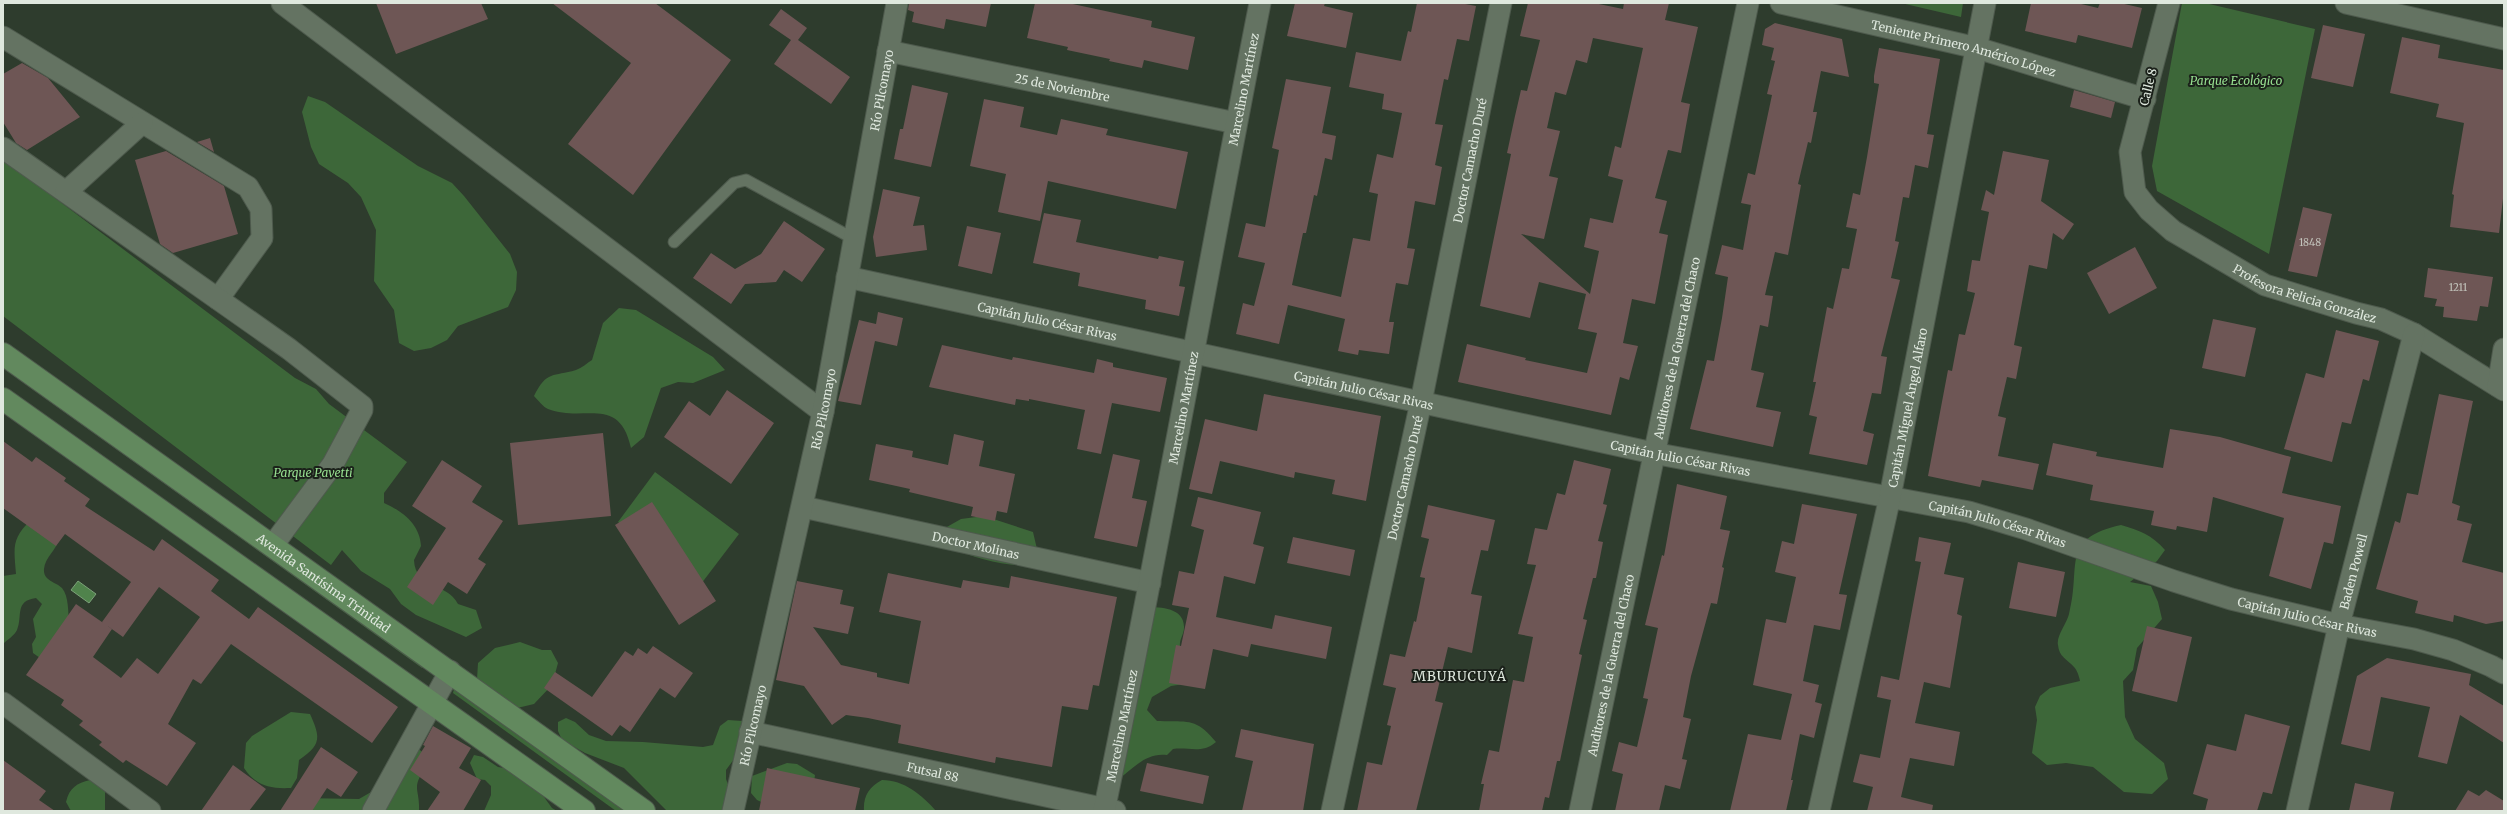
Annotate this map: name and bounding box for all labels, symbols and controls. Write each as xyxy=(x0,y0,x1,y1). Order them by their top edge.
street label: Teniente Primero Américo López xyxy=(1870,16,2058,79)
street label: Marcelino Martínez xyxy=(1225,31,1262,147)
street label: Río Pilcomayo xyxy=(867,48,896,132)
street label: Calle 8 xyxy=(2136,67,2160,107)
street label: 25 de Noviembre xyxy=(1014,70,1111,104)
park label: Parque Ecológico xyxy=(2190,73,2282,88)
street label: Doctor Camacho Duré xyxy=(1450,97,1489,224)
house number: 1848 xyxy=(2299,236,2321,249)
street label: Auditores de la Guerra del Chaco xyxy=(1650,256,1703,441)
street label: Profesora Felicia González xyxy=(2231,261,2379,325)
house number: 1211 xyxy=(2449,281,2468,294)
street label: Capitán Julio César Rivas xyxy=(976,298,1119,343)
street label: Capitán Miguel Angel Alfaro xyxy=(1884,326,1930,489)
street label: Marcelino Martínez xyxy=(1165,350,1201,465)
street label: Río Pilcomayo xyxy=(807,367,838,451)
street label: Capitán Julio César Rivas xyxy=(1293,367,1435,412)
street label: Doctor Camacho Duré xyxy=(1384,414,1425,541)
street label: Capitán Julio César Rivas xyxy=(1609,436,1752,479)
park label: Parque Pavetti xyxy=(273,465,353,480)
street label: Capitán Julio César Rivas xyxy=(1928,497,2068,550)
street label: Doctor Molinas xyxy=(931,528,1021,562)
street label: Avenida Santísima Trinidad xyxy=(253,529,394,635)
street label: Baden Powell xyxy=(2336,532,2370,611)
street label: Auditores de la Guerra del Chaco xyxy=(1584,573,1637,759)
street label: Capitán Julio César Rivas xyxy=(2236,593,2378,639)
district label: MBURUCUYÁ xyxy=(1413,667,1507,685)
street label: Marcelino Martínez xyxy=(1103,668,1140,783)
street label: Río Pilcomayo xyxy=(736,683,769,767)
street label: Futsal 88 xyxy=(905,759,960,784)

